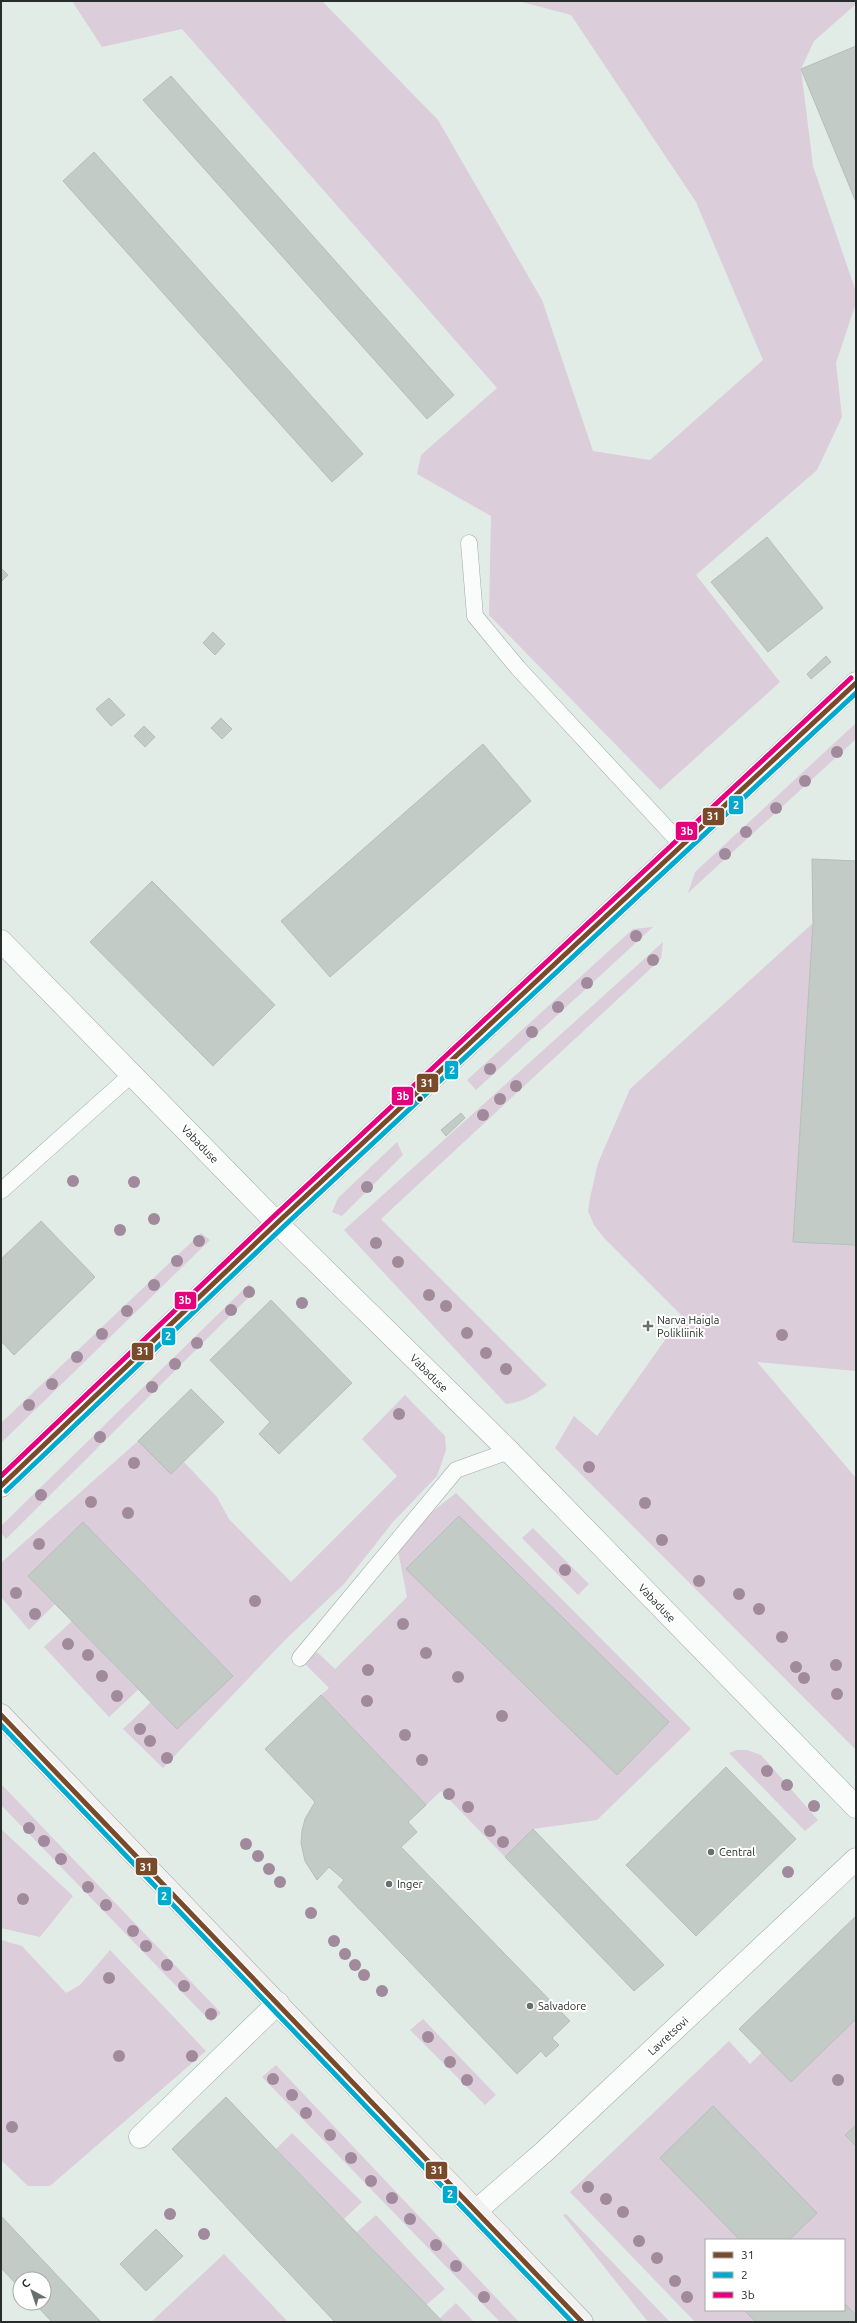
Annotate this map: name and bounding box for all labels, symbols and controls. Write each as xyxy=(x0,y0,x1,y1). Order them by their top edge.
line badge: 2 xyxy=(728,795,744,815)
text: 2 xyxy=(733,799,739,811)
line badge: 31 xyxy=(702,807,725,826)
text: 31 xyxy=(707,810,719,822)
line badge: 3b xyxy=(675,821,698,841)
text: 3b xyxy=(681,825,694,837)
line badge: 2 xyxy=(444,1060,459,1080)
text: 2 xyxy=(449,1064,455,1076)
line badge: 31 xyxy=(416,1073,439,1093)
text: 31 xyxy=(421,1077,433,1089)
line badge: 3b xyxy=(391,1086,414,1106)
text: 3b xyxy=(397,1090,410,1102)
unlabelled marker xyxy=(415,1094,425,1104)
street label: Vabaduse xyxy=(179,1123,221,1165)
line badge: 3b xyxy=(174,1291,197,1310)
text: 3b xyxy=(179,1294,192,1306)
place label: Narva Haigla Polikliinik xyxy=(657,1314,719,1339)
marker: Narva Haigla Polikliinik xyxy=(642,1320,654,1332)
line badge: 2 xyxy=(161,1327,176,1346)
text: 2 xyxy=(165,1330,171,1342)
line badge: 31 xyxy=(131,1342,154,1361)
text: 31 xyxy=(137,1345,149,1357)
street label: Vabaduse xyxy=(408,1352,450,1394)
street label: Vabaduse xyxy=(636,1582,678,1624)
place label: Central xyxy=(719,1846,755,1858)
marker: Central xyxy=(706,1847,716,1857)
line badge: 31 xyxy=(135,1857,158,1876)
text: 31 xyxy=(140,1861,152,1873)
place label: Inger xyxy=(397,1878,423,1890)
marker: Inger xyxy=(384,1879,394,1889)
line badge: 2 xyxy=(157,1886,172,1906)
text: 2 xyxy=(161,1890,167,1902)
place label: Salvadore xyxy=(538,2000,586,2012)
marker: Salvadore xyxy=(525,2001,535,2011)
street label: Lavretsovi xyxy=(645,2014,691,2058)
line badge: 31 xyxy=(425,2161,448,2180)
text: 31 xyxy=(431,2164,443,2176)
line badge: 2 xyxy=(442,2185,458,2204)
text: 2 xyxy=(447,2188,453,2200)
legend xyxy=(705,2239,845,2311)
text: 31 xyxy=(741,2248,755,2261)
text: 2 xyxy=(741,2268,748,2281)
north arrow xyxy=(12,2271,52,2311)
text: С xyxy=(19,2276,32,2290)
text: 3b xyxy=(741,2288,755,2301)

